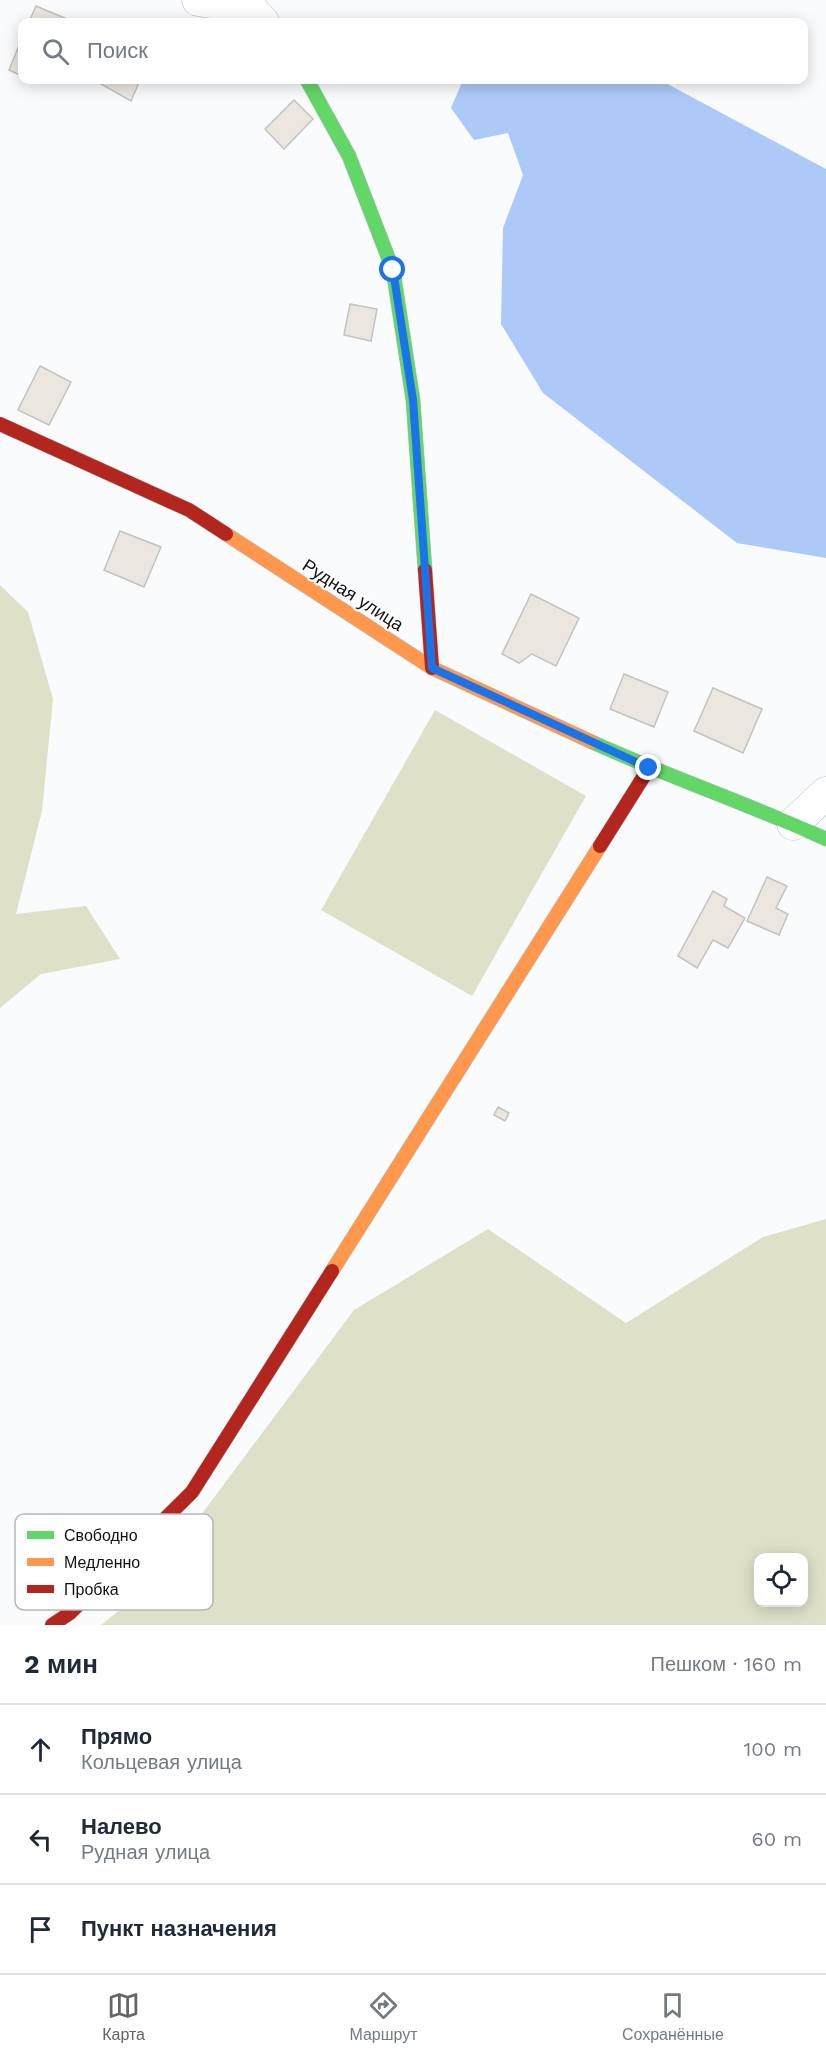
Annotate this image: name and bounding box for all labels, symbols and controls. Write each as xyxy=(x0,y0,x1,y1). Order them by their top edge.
search box xyxy=(18,18,808,84)
icon: search xyxy=(39,35,72,68)
text: Поиск xyxy=(87,38,148,63)
route start xyxy=(379,256,405,282)
street label: Рудная улица xyxy=(299,554,409,636)
route end xyxy=(635,754,661,780)
legend xyxy=(15,1514,213,1610)
text: Свободно xyxy=(64,1526,138,1545)
text: Медленно xyxy=(64,1553,140,1572)
map controls xyxy=(754,1553,808,1607)
button: locate xyxy=(754,1553,808,1607)
text: Пробка xyxy=(64,1580,119,1599)
text: 2 мин xyxy=(24,1649,98,1679)
text: Пешком · 160 m xyxy=(651,1652,802,1676)
text: Прямо xyxy=(81,1724,152,1749)
icon: ahead xyxy=(24,1733,57,1766)
text: 100 m xyxy=(743,1737,802,1761)
text: Кольцевая улица xyxy=(81,1750,242,1774)
text: Налево xyxy=(81,1814,162,1839)
icon: left xyxy=(24,1823,57,1856)
text: 60 m xyxy=(752,1827,802,1851)
text: Рудная улица xyxy=(81,1840,210,1864)
icon: arrive xyxy=(24,1913,57,1946)
text: Пункт назначения xyxy=(81,1916,277,1941)
tab: Карта xyxy=(102,1989,145,2044)
tab: Маршрут xyxy=(349,1989,418,2044)
tab: Сохранённые xyxy=(622,1989,724,2044)

